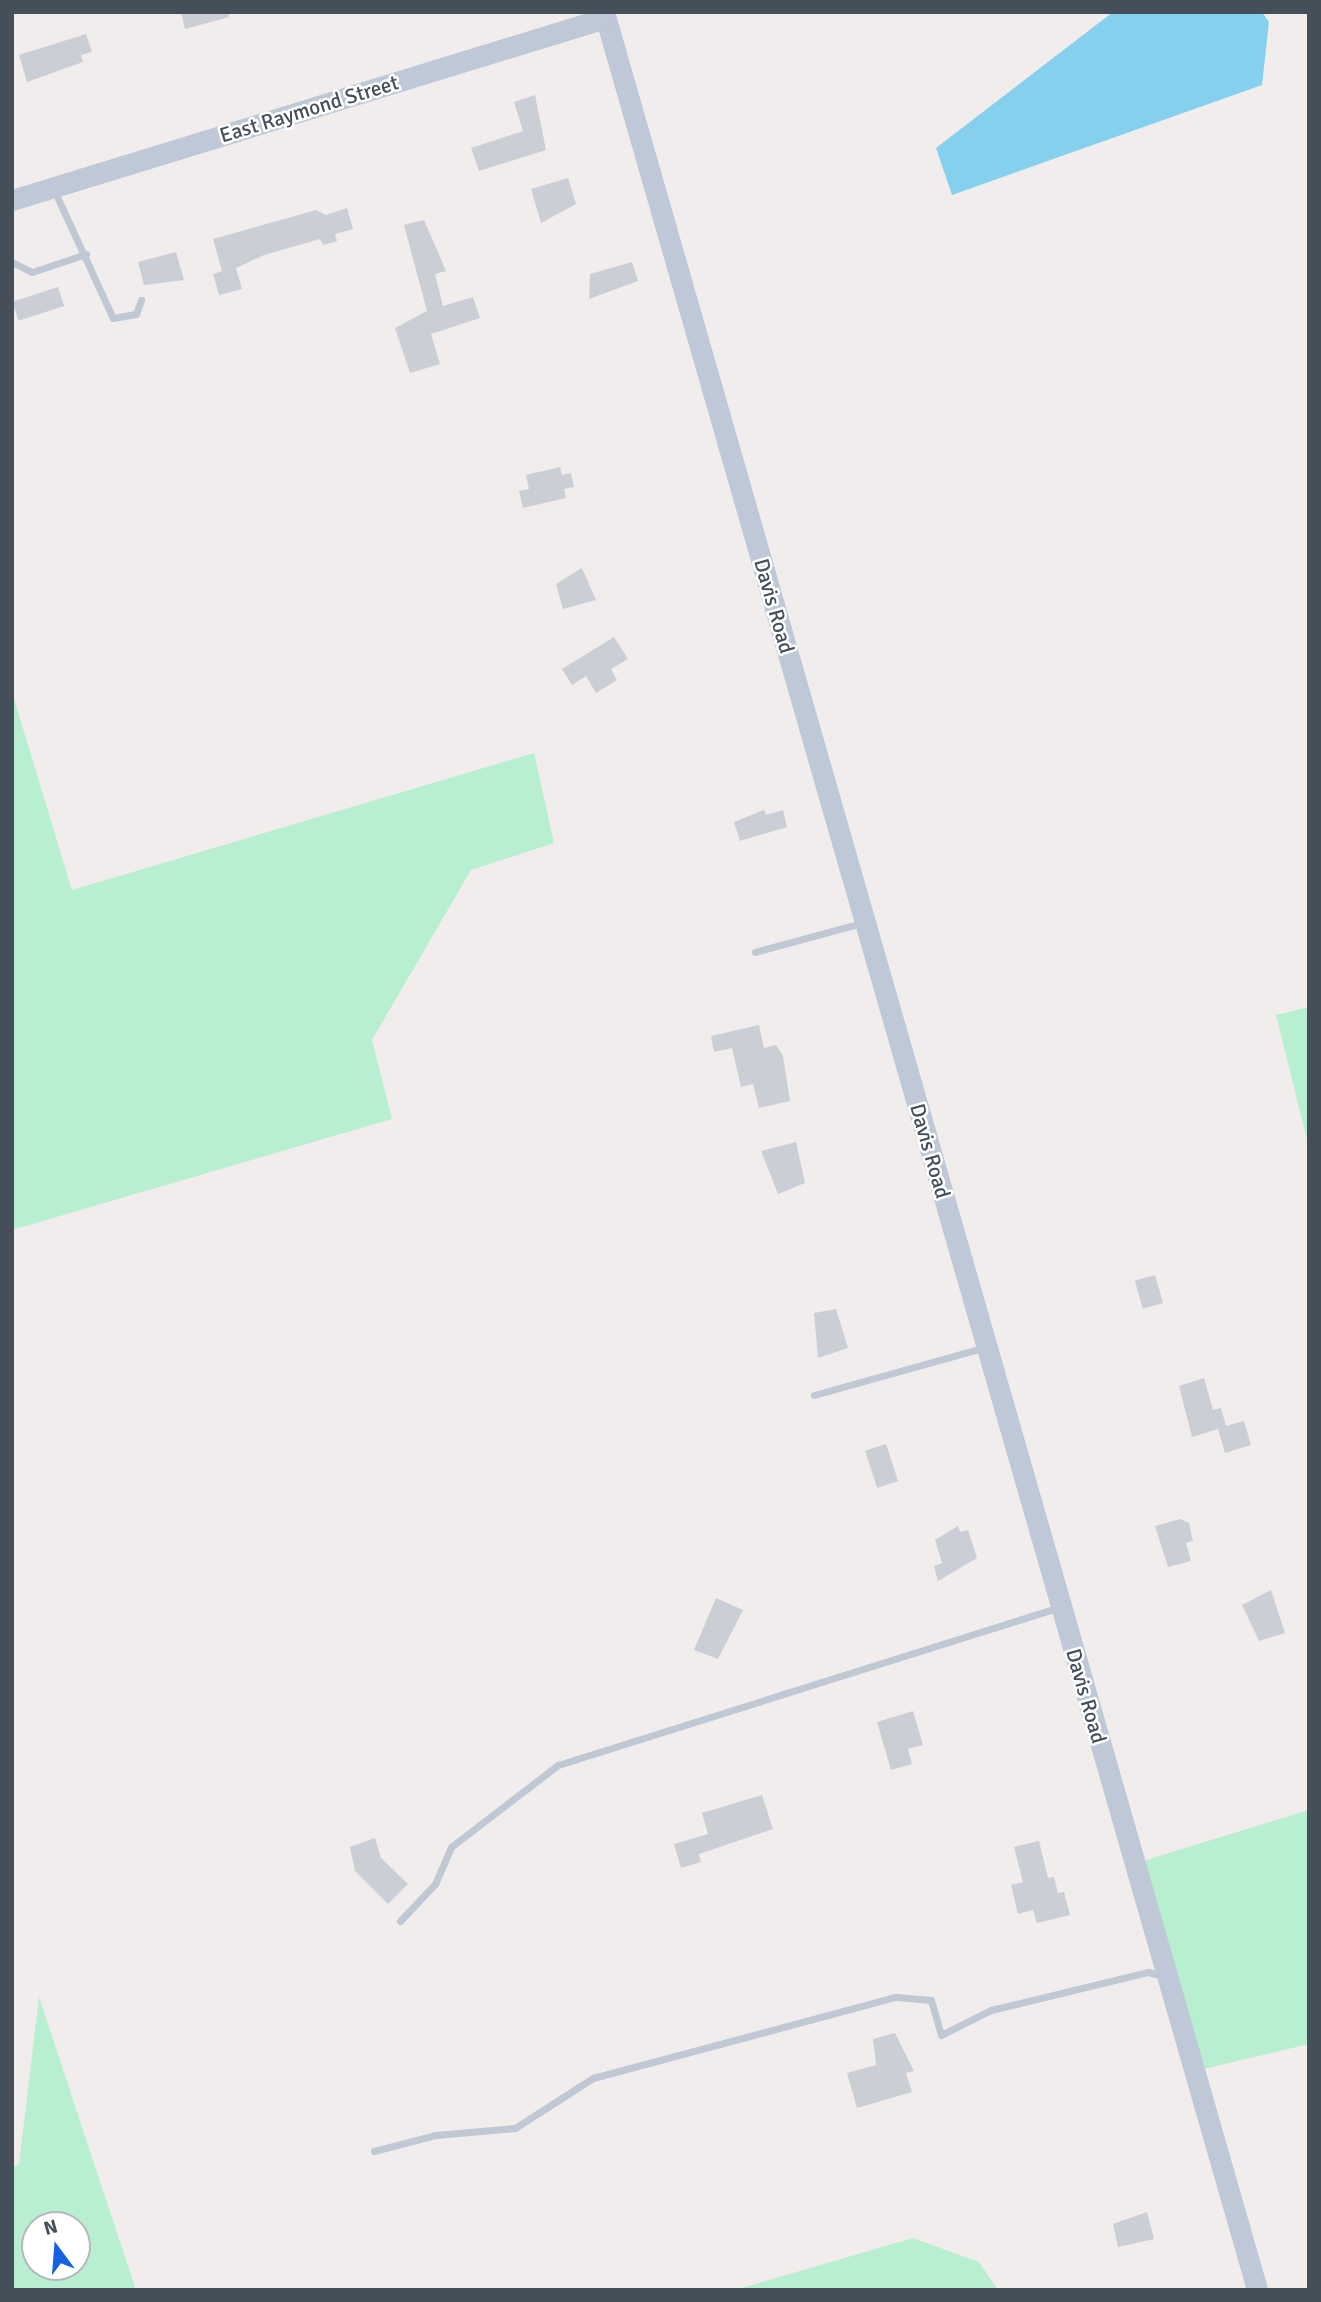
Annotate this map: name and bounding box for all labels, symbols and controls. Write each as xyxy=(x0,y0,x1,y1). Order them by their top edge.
street label: East Raymond Street xyxy=(216,70,402,148)
street label: Davis Road xyxy=(748,556,800,656)
street label: Davis Road xyxy=(904,1101,956,1201)
street label: Davis Road xyxy=(1060,1646,1112,1746)
north arrow xyxy=(21,2211,91,2281)
text: N xyxy=(41,2214,60,2241)

